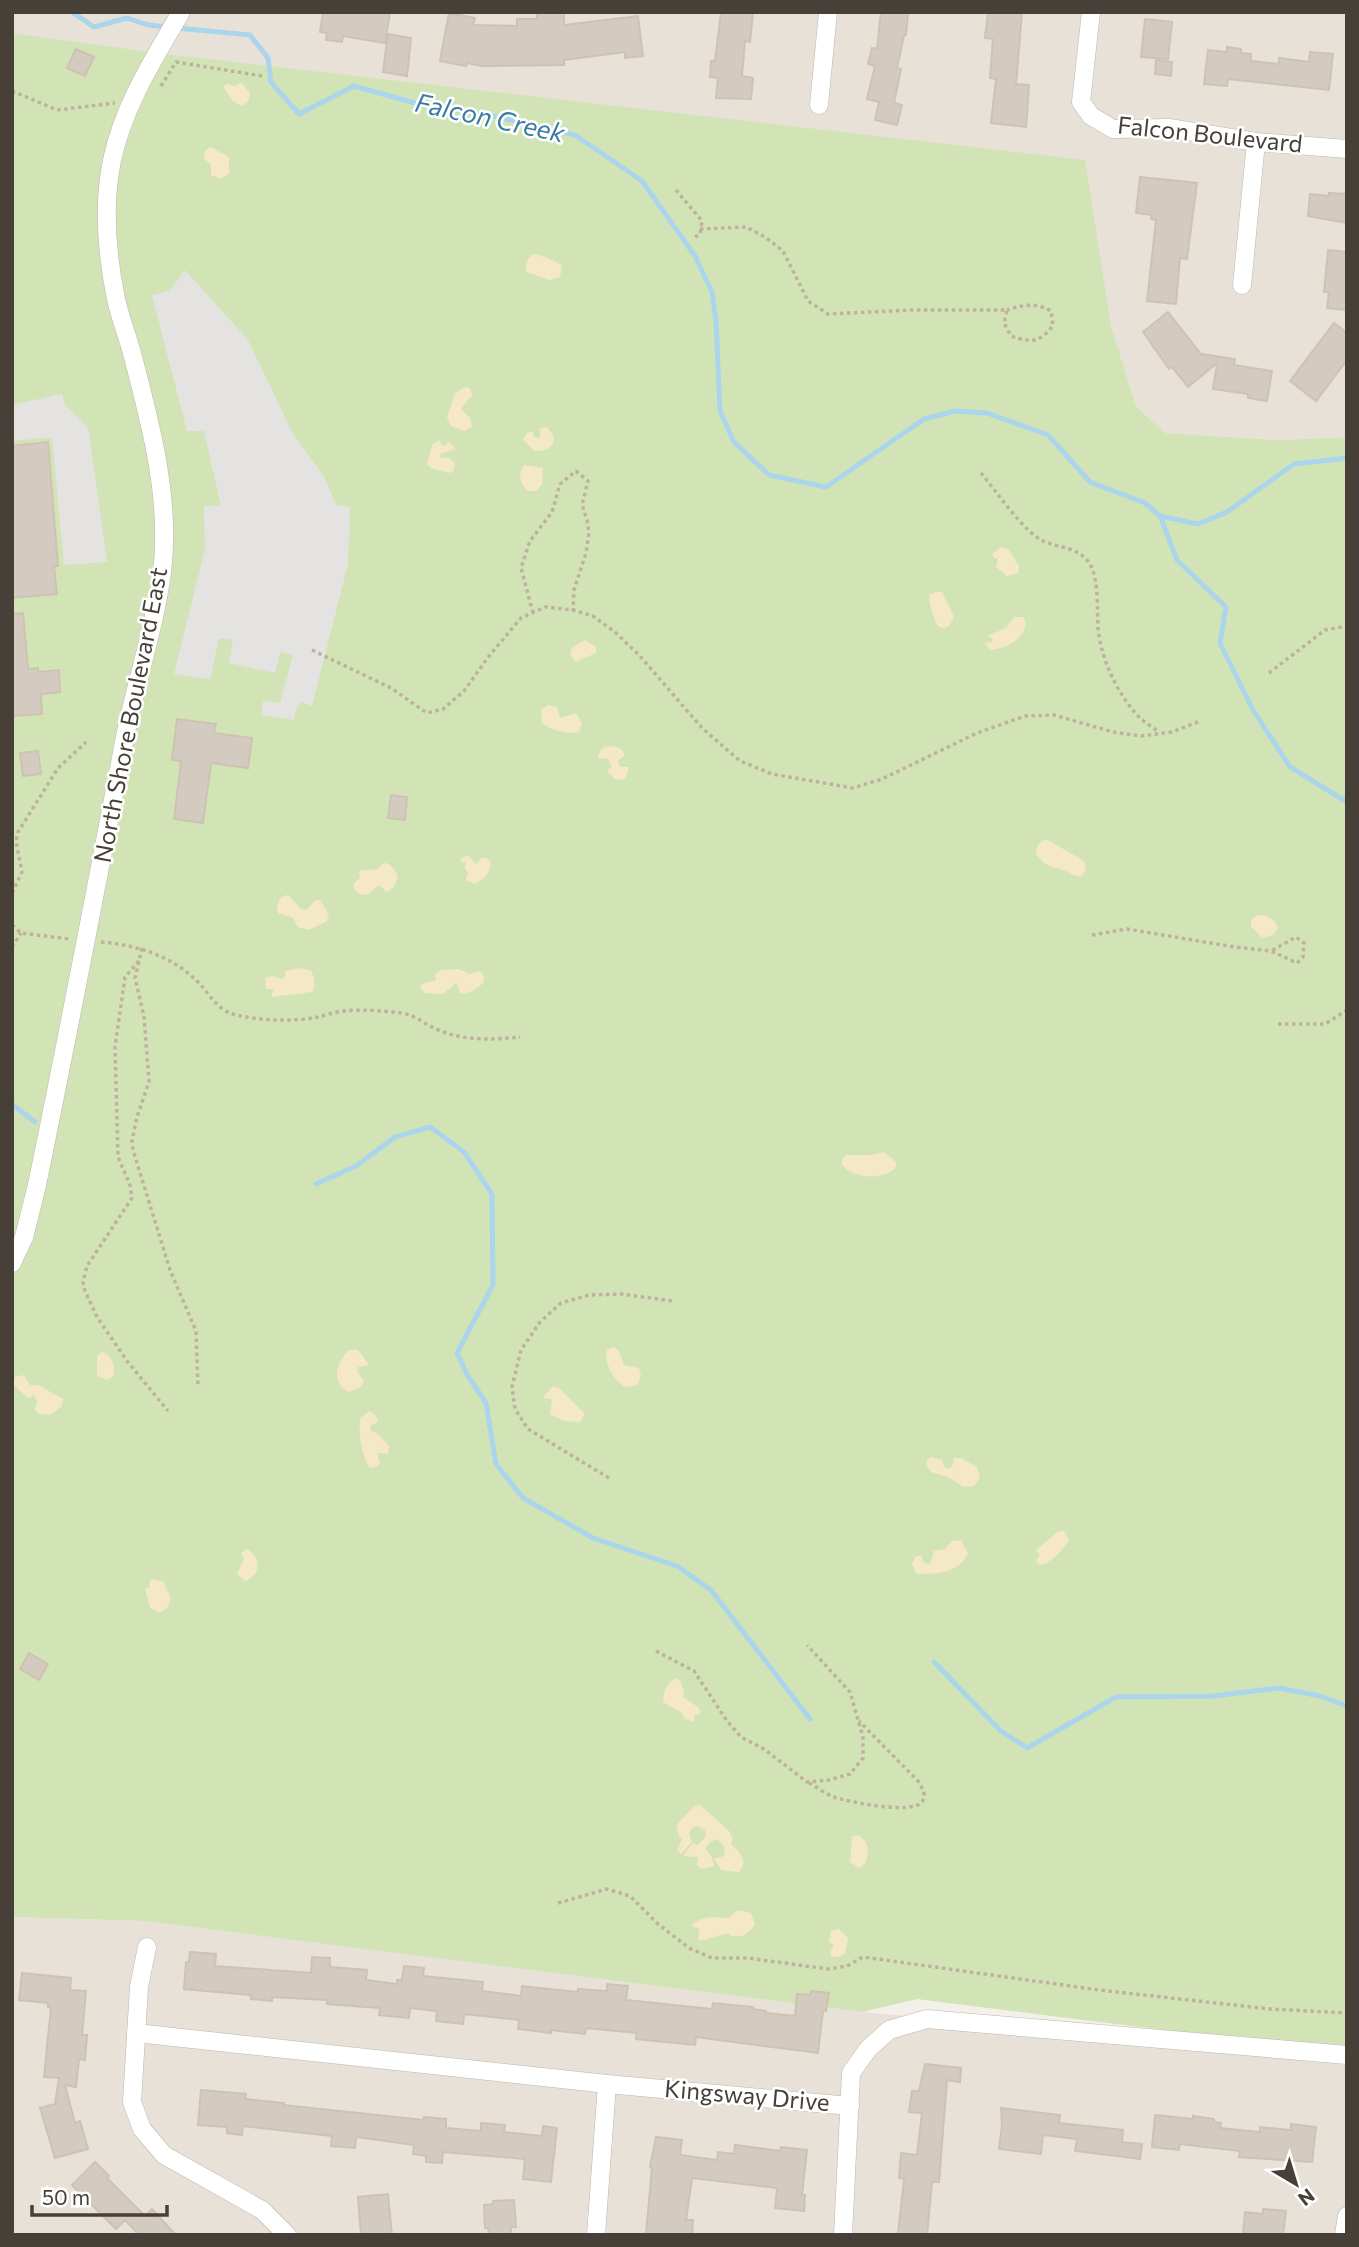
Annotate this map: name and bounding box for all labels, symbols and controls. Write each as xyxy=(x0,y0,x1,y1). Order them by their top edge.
water label: Falcon Creek xyxy=(413,86,569,148)
street label: Falcon Boulevard xyxy=(1116,109,1304,158)
street label: North Shore Boulevard East xyxy=(87,564,172,865)
street label: Kingsway Drive xyxy=(663,2073,831,2116)
north arrow xyxy=(1261,2149,1331,2219)
scale bar xyxy=(32,2174,166,2218)
text: 50 m xyxy=(42,2184,90,2209)
text: N xyxy=(1294,2184,1319,2211)

